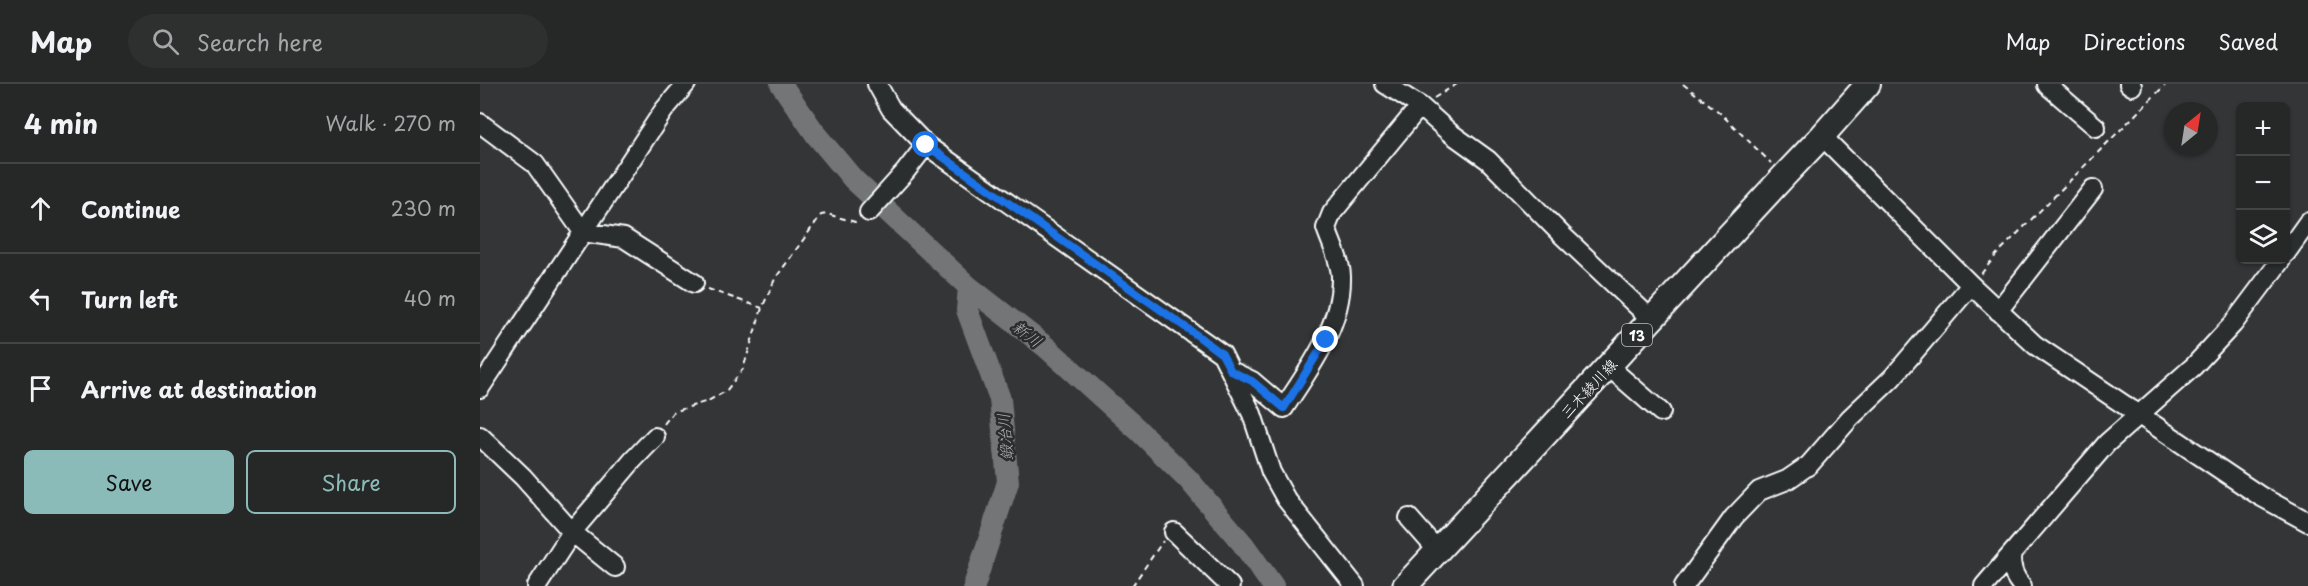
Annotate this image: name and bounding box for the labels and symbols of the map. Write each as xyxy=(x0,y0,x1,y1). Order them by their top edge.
north arrow xyxy=(2164,102,2218,156)
route start xyxy=(912,131,938,157)
water label: 新川 xyxy=(1008,314,1048,352)
road number: 13 xyxy=(1622,324,1652,346)
route end xyxy=(1312,326,1338,352)
street label: 三木綾川線 xyxy=(1554,353,1622,423)
water label: 鍛冶川 xyxy=(990,412,1018,462)

